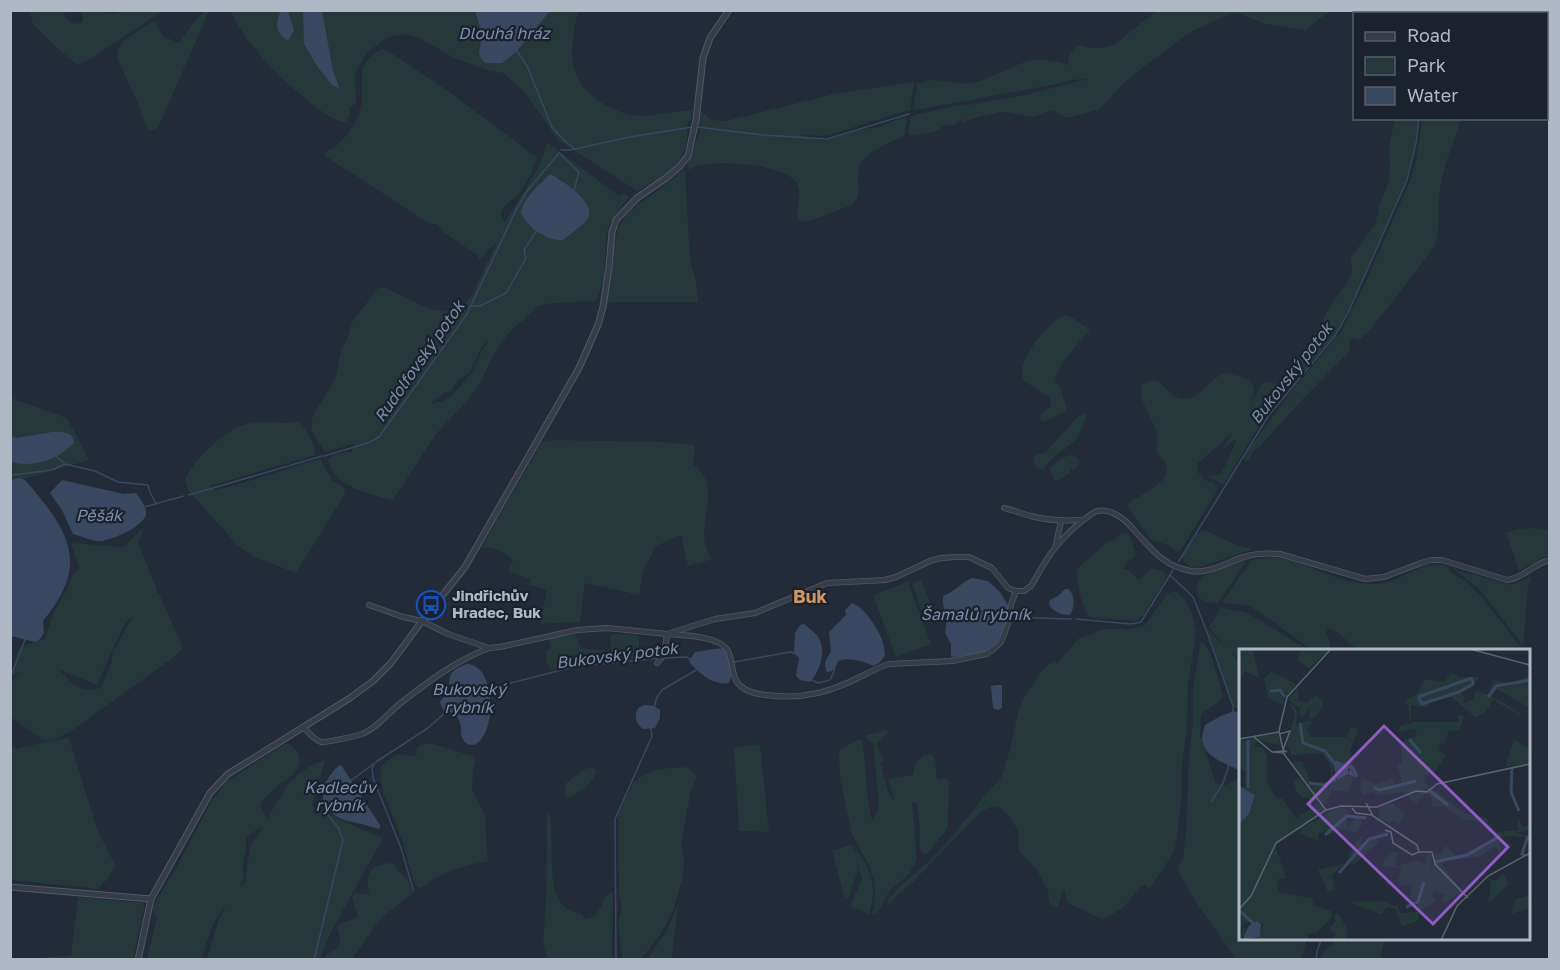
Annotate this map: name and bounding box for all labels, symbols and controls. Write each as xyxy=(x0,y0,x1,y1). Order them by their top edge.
legend xyxy=(1353,12,1548,120)
water label: Dlouhá hráz xyxy=(458,23,552,43)
text: Road xyxy=(1407,24,1451,46)
text: Park xyxy=(1407,54,1446,76)
text: Water xyxy=(1407,84,1458,106)
water label: Rudolfovský potok xyxy=(370,295,469,426)
water label: Bukovský potok xyxy=(1245,317,1338,427)
water label: Pěšák xyxy=(76,505,124,525)
district label: Buk xyxy=(793,585,827,607)
place label: Jindřichův Hradec, Buk xyxy=(452,586,541,621)
bus stop icon: Jindřichův Hradec, Buk xyxy=(415,589,447,621)
water label: Šamalů rybník xyxy=(921,604,1033,624)
water label: Bukovský potok xyxy=(555,637,681,672)
inset map xyxy=(1239,649,1530,940)
water label: Bukovský rybník xyxy=(432,679,508,717)
water label: Kadlecův rybník xyxy=(304,777,378,815)

